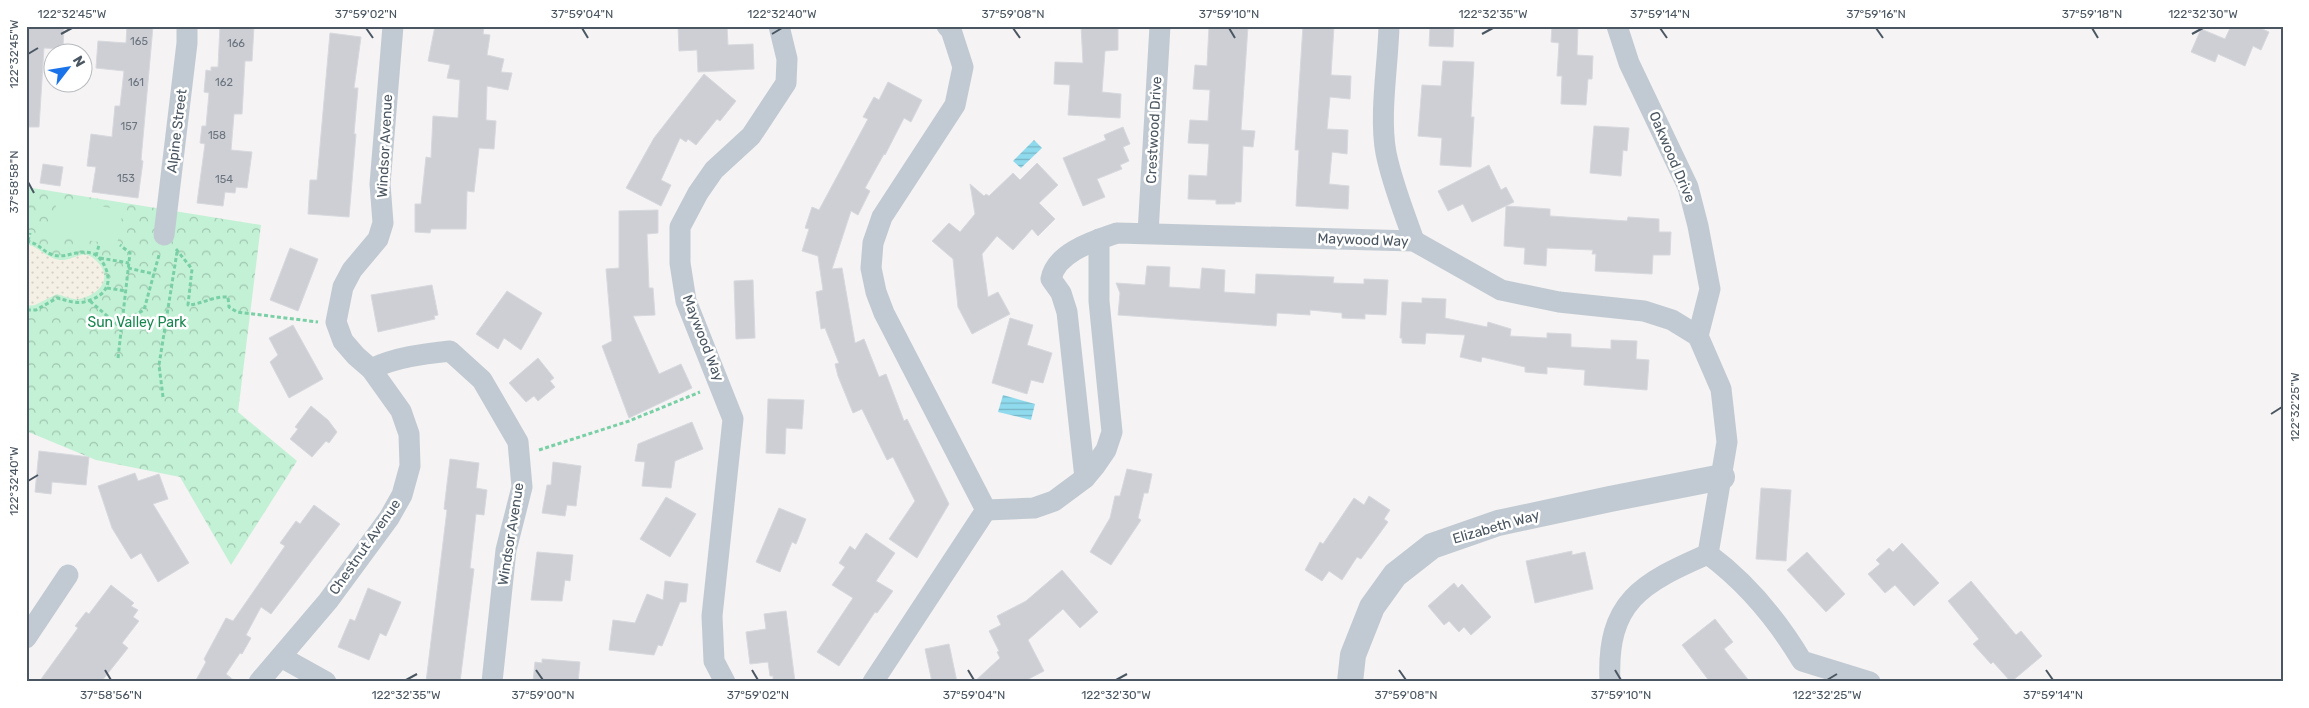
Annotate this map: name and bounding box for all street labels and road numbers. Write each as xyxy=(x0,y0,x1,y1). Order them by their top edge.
street label: Crestwood Drive xyxy=(1143,76,1165,184)
street label: Alpine Street xyxy=(163,87,191,174)
street label: Windsor Avenue xyxy=(374,94,396,198)
street label: Oakwood Drive xyxy=(1645,109,1699,205)
street label: Maywood Way xyxy=(1317,230,1409,250)
street label: Maywood Way xyxy=(679,292,727,384)
street label: Windsor Avenue xyxy=(494,481,528,587)
street label: Chestnut Avenue xyxy=(326,496,404,598)
street label: Elizabeth Way xyxy=(1451,506,1542,548)

